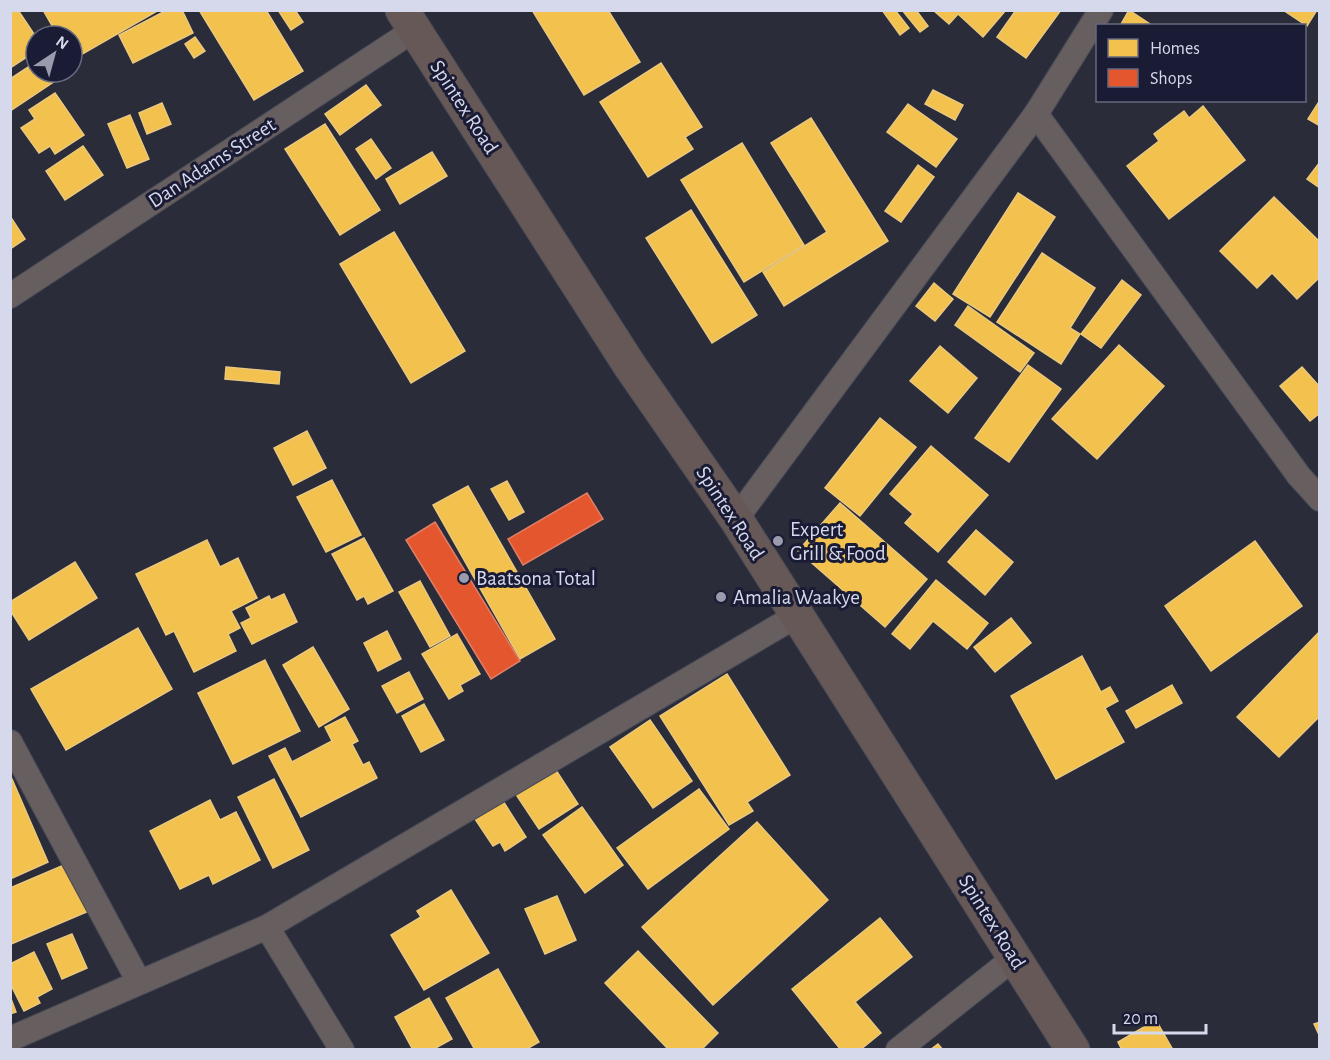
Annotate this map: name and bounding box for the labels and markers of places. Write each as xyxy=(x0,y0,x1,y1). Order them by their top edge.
place label: Expert Grill & Food xyxy=(790,519,886,564)
marker: Expert Grill & Food xyxy=(771,534,785,548)
place label: Baatsona Total xyxy=(476,568,596,589)
marker: Baatsona Total xyxy=(457,571,471,585)
place label: Amalia Waakye xyxy=(733,587,860,608)
marker: Amalia Waakye xyxy=(714,590,728,604)

